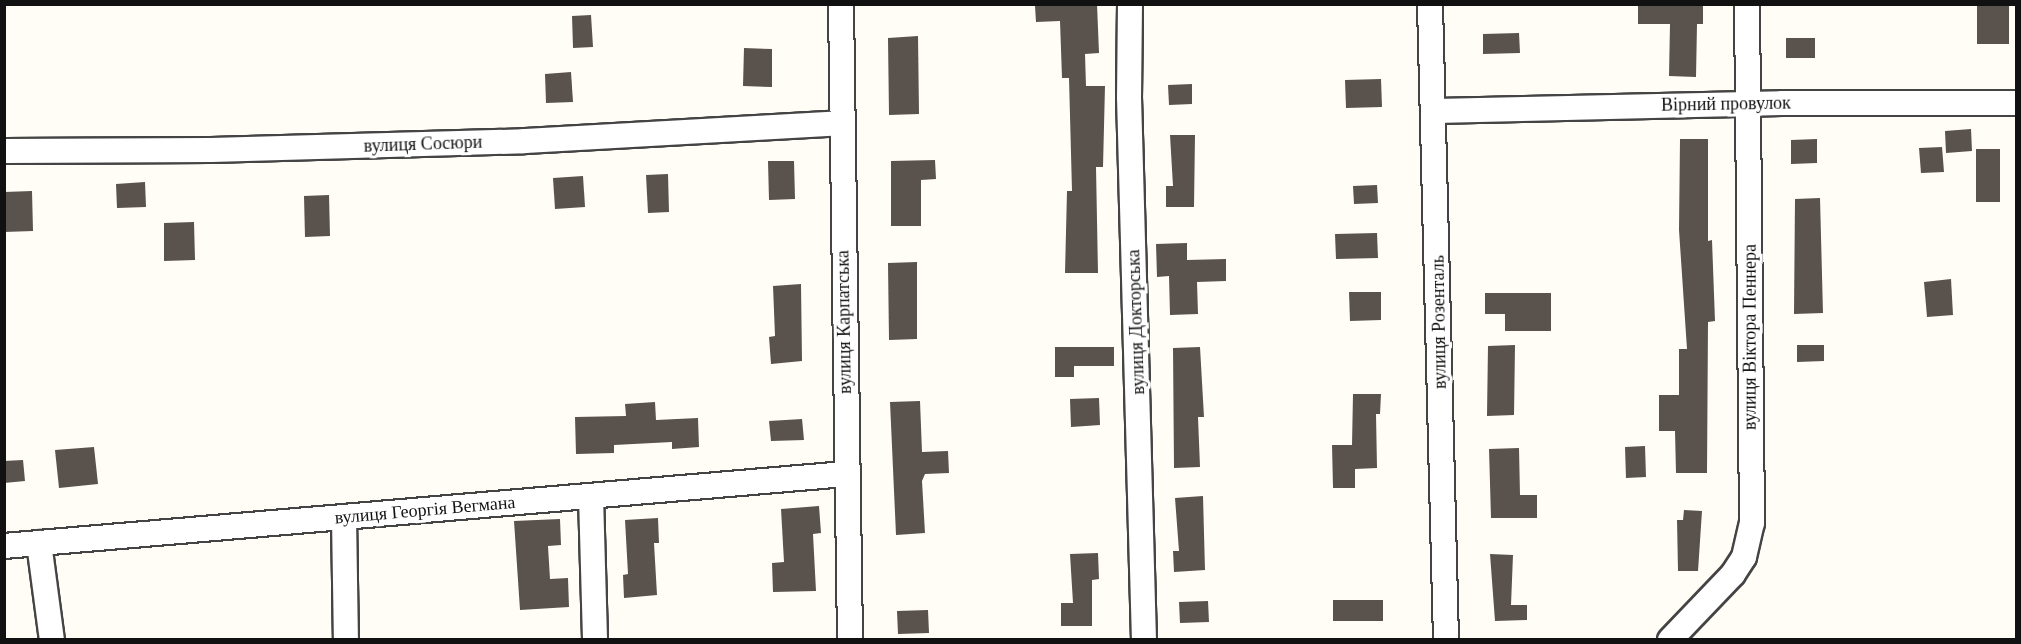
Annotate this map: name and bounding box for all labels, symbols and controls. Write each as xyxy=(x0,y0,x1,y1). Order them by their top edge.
street label: Вірний провулок xyxy=(1661,92,1791,116)
street label: вулиця Сосюри xyxy=(363,131,483,157)
street label: вулиця Віктора Пеннера xyxy=(1739,244,1761,430)
street label: вулиця Докторська xyxy=(1123,249,1149,395)
street label: вулиця Карпатська xyxy=(832,250,856,394)
street label: вулиця Розенталь xyxy=(1427,255,1451,389)
street label: вулиця Георгія Вегмана xyxy=(334,491,516,529)

